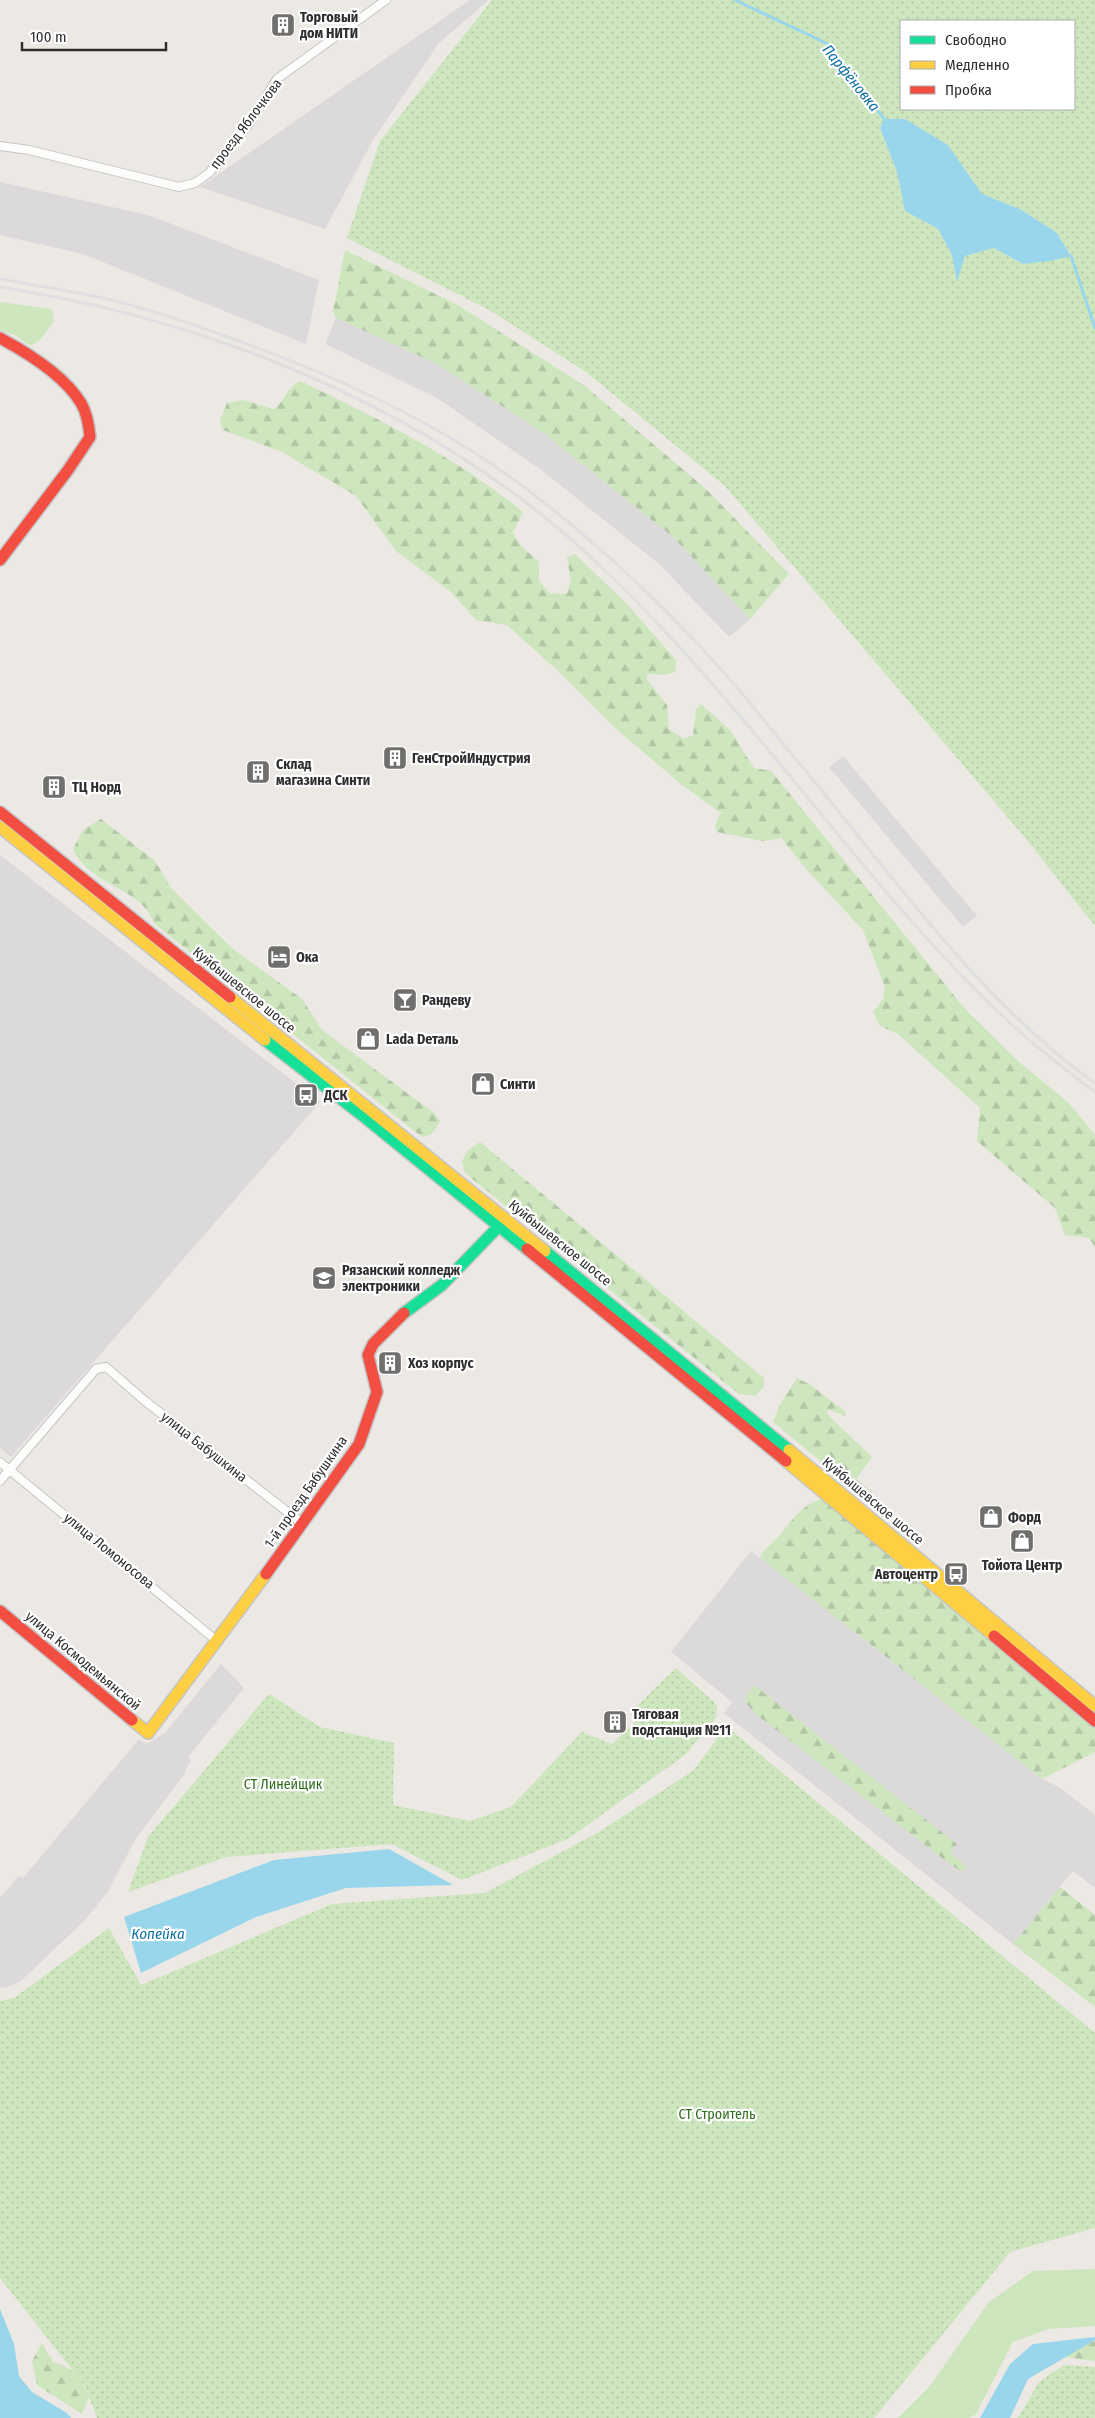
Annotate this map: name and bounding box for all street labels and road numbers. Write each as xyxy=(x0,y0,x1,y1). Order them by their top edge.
street label: проезд Яблочкова xyxy=(206,75,286,173)
street label: Куйбышевское шоссе xyxy=(189,943,299,1037)
street label: Куйбышевское шоссе xyxy=(505,1196,615,1290)
street label: улица Бабушкина xyxy=(158,1408,250,1486)
street label: 1-й проезд Бабушкина xyxy=(261,1433,351,1551)
street label: Куйбышевское шоссе xyxy=(819,1454,927,1548)
street label: улица Ломоносова xyxy=(60,1509,158,1593)
street label: улица Космодемьянской xyxy=(22,1608,144,1714)

